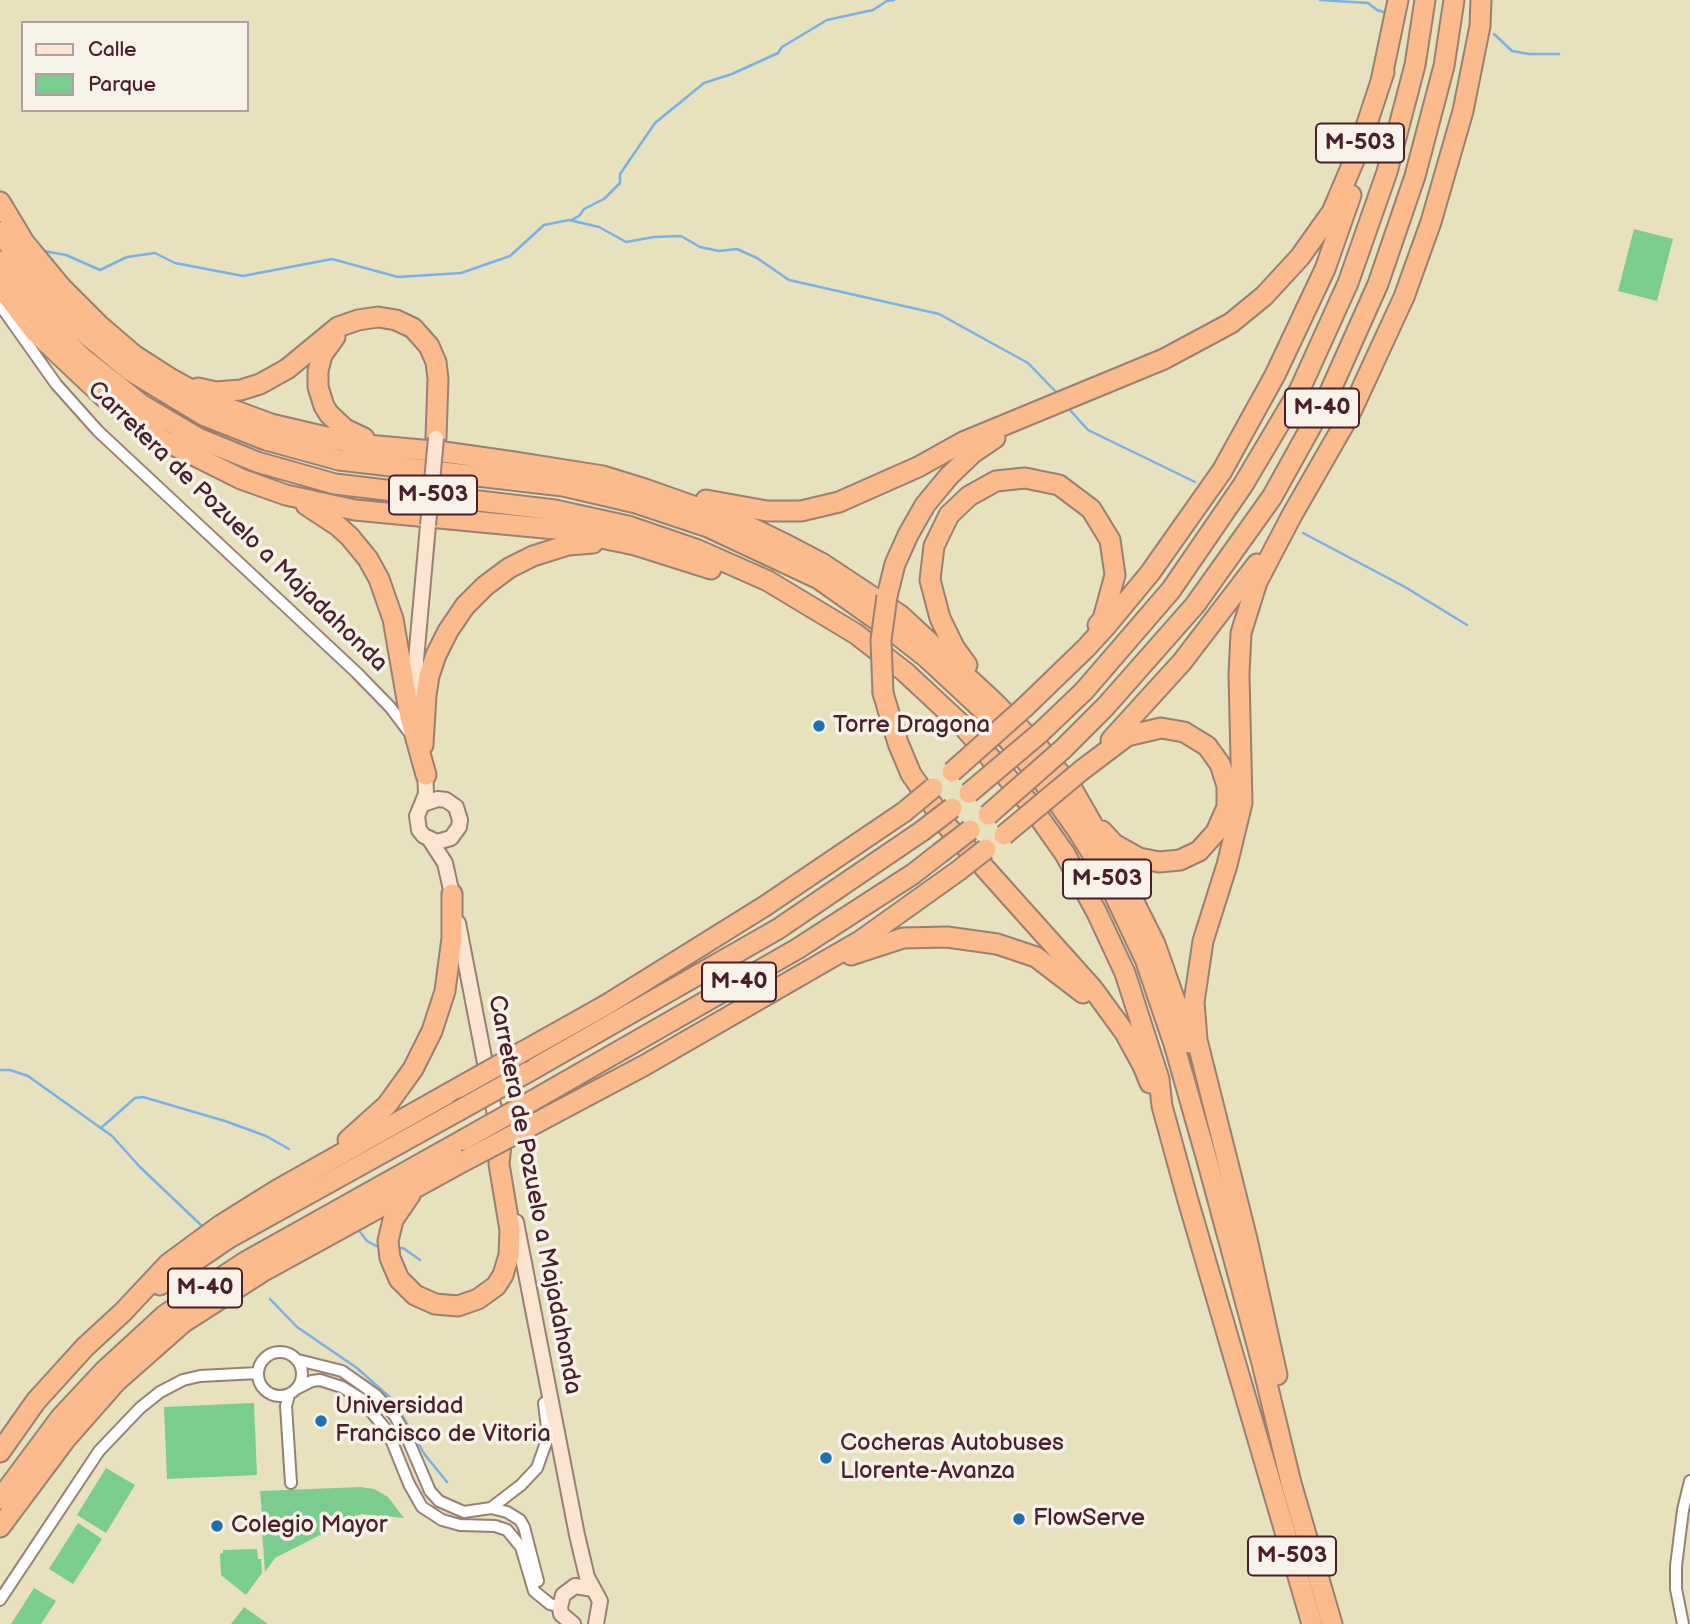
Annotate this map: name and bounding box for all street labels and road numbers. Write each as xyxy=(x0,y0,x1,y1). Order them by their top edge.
road number: M-503 xyxy=(1316,124,1404,162)
street label: Carretera de Pozuelo a Majadahonda xyxy=(81,376,393,678)
road number: M-40 xyxy=(1285,388,1359,428)
road number: M-503 xyxy=(389,475,477,514)
road number: M-503 xyxy=(1063,860,1151,898)
road number: M-40 xyxy=(702,962,776,1001)
street label: Carretera de Pozuelo a Majadahonda xyxy=(481,993,587,1397)
road number: M-40 xyxy=(168,1268,242,1308)
road number: M-503 xyxy=(1248,1536,1336,1576)

